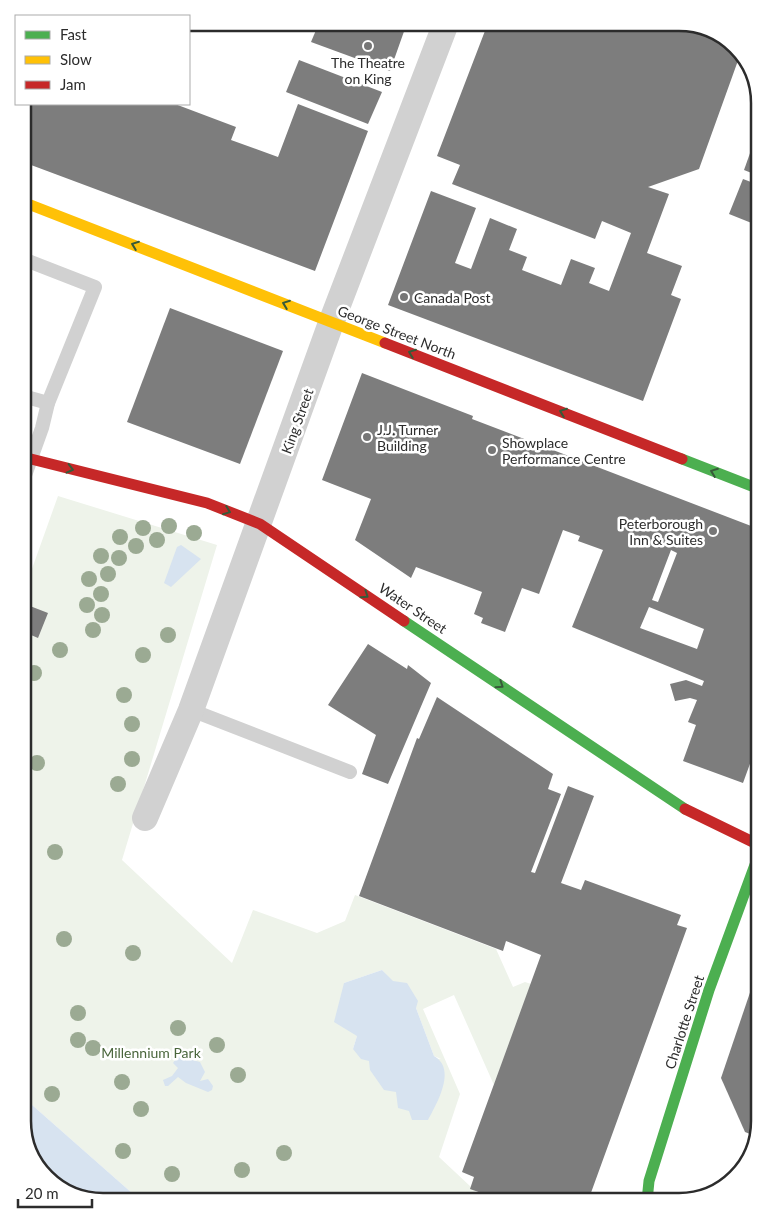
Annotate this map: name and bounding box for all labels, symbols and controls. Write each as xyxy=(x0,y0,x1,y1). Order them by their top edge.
legend xyxy=(15,15,190,105)
text: Fast xyxy=(60,25,87,43)
marker: The Theatre on King xyxy=(362,40,374,52)
text: Slow xyxy=(60,50,92,68)
place label: The Theatre on King xyxy=(331,54,405,87)
text: Jam xyxy=(60,75,86,93)
one-way arrow xyxy=(131,241,139,251)
place label: Canada Post xyxy=(414,289,491,306)
marker: Canada Post xyxy=(398,291,410,303)
one-way arrow xyxy=(282,300,291,310)
street label: George Street North xyxy=(335,302,459,362)
one-way arrow xyxy=(408,349,416,359)
street label: King Street xyxy=(277,386,317,456)
one-way arrow xyxy=(559,408,568,418)
place label: J.J. Turner Building xyxy=(377,421,438,454)
marker: J.J. Turner Building xyxy=(361,431,373,443)
place label: Showplace Performance Centre xyxy=(502,434,626,467)
marker: Showplace Performance Centre xyxy=(486,444,498,456)
one-way arrow xyxy=(65,463,74,474)
one-way arrow xyxy=(710,468,719,478)
one-way arrow xyxy=(222,505,231,515)
place label: Peterborough Inn & Suites xyxy=(619,515,703,548)
marker: Peterborough Inn & Suites xyxy=(707,525,719,537)
street label: Water Street xyxy=(376,579,450,637)
one-way arrow xyxy=(360,588,369,598)
one-way arrow xyxy=(495,679,504,689)
street label: Charlotte Street xyxy=(661,973,707,1071)
park label: Millennium Park xyxy=(101,1044,202,1061)
scale bar xyxy=(18,1176,91,1208)
text: 20 m xyxy=(25,1184,59,1202)

